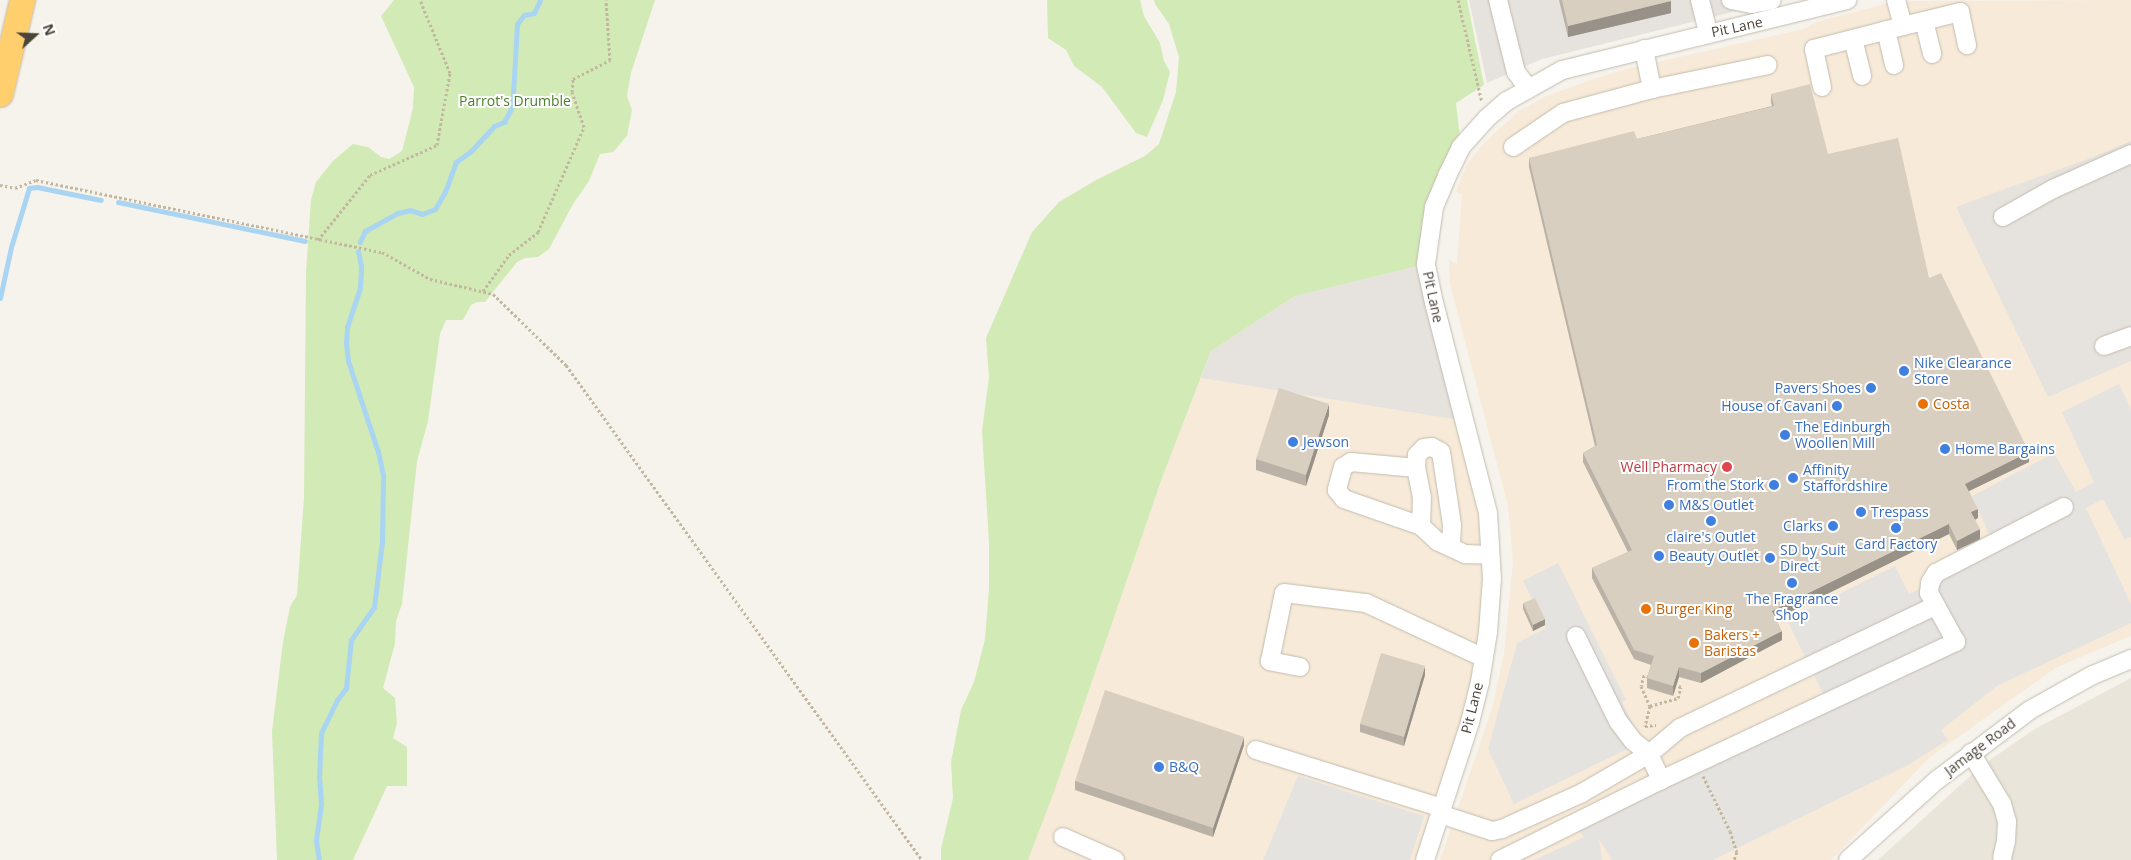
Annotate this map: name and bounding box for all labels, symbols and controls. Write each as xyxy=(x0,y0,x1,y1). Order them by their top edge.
north arrow xyxy=(10,10,60,60)
street label: Pit Lane xyxy=(1710,13,1764,41)
text: N xyxy=(39,21,60,38)
park label: Parrot's Drumble xyxy=(459,93,571,109)
street label: Pit Lane xyxy=(1419,270,1447,324)
place label: Nike Clearance Store xyxy=(1914,355,2012,388)
marker: Nike Clearance Store xyxy=(1898,365,1910,377)
place label: Pavers Shoes xyxy=(1775,380,1861,396)
marker: Pavers Shoes xyxy=(1865,382,1877,394)
place label: Costa xyxy=(1933,396,1970,412)
place label: House of Cavani xyxy=(1721,398,1827,414)
marker: Costa xyxy=(1917,398,1929,410)
marker: House of Cavani xyxy=(1831,400,1843,412)
place label: The Edinburgh Woollen Mill xyxy=(1795,419,1890,452)
marker: The Edinburgh Woollen Mill xyxy=(1779,429,1791,441)
place label: Jewson xyxy=(1303,434,1349,450)
marker: Jewson xyxy=(1287,436,1299,448)
place label: Home Bargains xyxy=(1955,441,2055,457)
marker: Home Bargains xyxy=(1939,443,1951,455)
place label: Well Pharmacy xyxy=(1621,459,1717,475)
marker: Well Pharmacy xyxy=(1721,461,1733,473)
place label: Affinity Staffordshire xyxy=(1803,462,1888,494)
marker: Affinity Staffordshire xyxy=(1787,472,1799,484)
place label: From the Stork xyxy=(1667,477,1764,493)
marker: From the Stork xyxy=(1768,479,1780,491)
place label: M&S Outlet xyxy=(1679,497,1754,513)
marker: M&S Outlet xyxy=(1663,499,1675,511)
place label: Trespass xyxy=(1871,504,1929,520)
marker: Trespass xyxy=(1855,506,1867,518)
marker: claire's Outlet xyxy=(1705,515,1717,527)
place label: Clarks xyxy=(1783,518,1823,534)
marker: Clarks xyxy=(1827,520,1839,532)
marker: Card Factory xyxy=(1890,522,1902,534)
place label: claire's Outlet xyxy=(1666,529,1756,545)
place label: Card Factory xyxy=(1855,536,1937,552)
place label: SD by Suit Direct xyxy=(1780,542,1845,574)
place label: Beauty Outlet xyxy=(1669,548,1759,564)
marker: Beauty Outlet xyxy=(1653,550,1665,562)
marker: SD by Suit Direct xyxy=(1764,552,1776,564)
marker: The Fragrance Shop xyxy=(1786,577,1798,589)
place label: The Fragrance Shop xyxy=(1746,591,1838,624)
place label: Burger King xyxy=(1656,601,1732,617)
marker: Burger King xyxy=(1640,603,1652,615)
place label: Bakers + Baristas xyxy=(1704,627,1760,660)
marker: Bakers + Baristas xyxy=(1688,637,1700,649)
street label: Pit Lane xyxy=(1458,681,1486,735)
street label: Jamage Road xyxy=(1941,715,2019,779)
place label: B&Q xyxy=(1169,759,1199,775)
marker: B&Q xyxy=(1153,761,1165,773)

